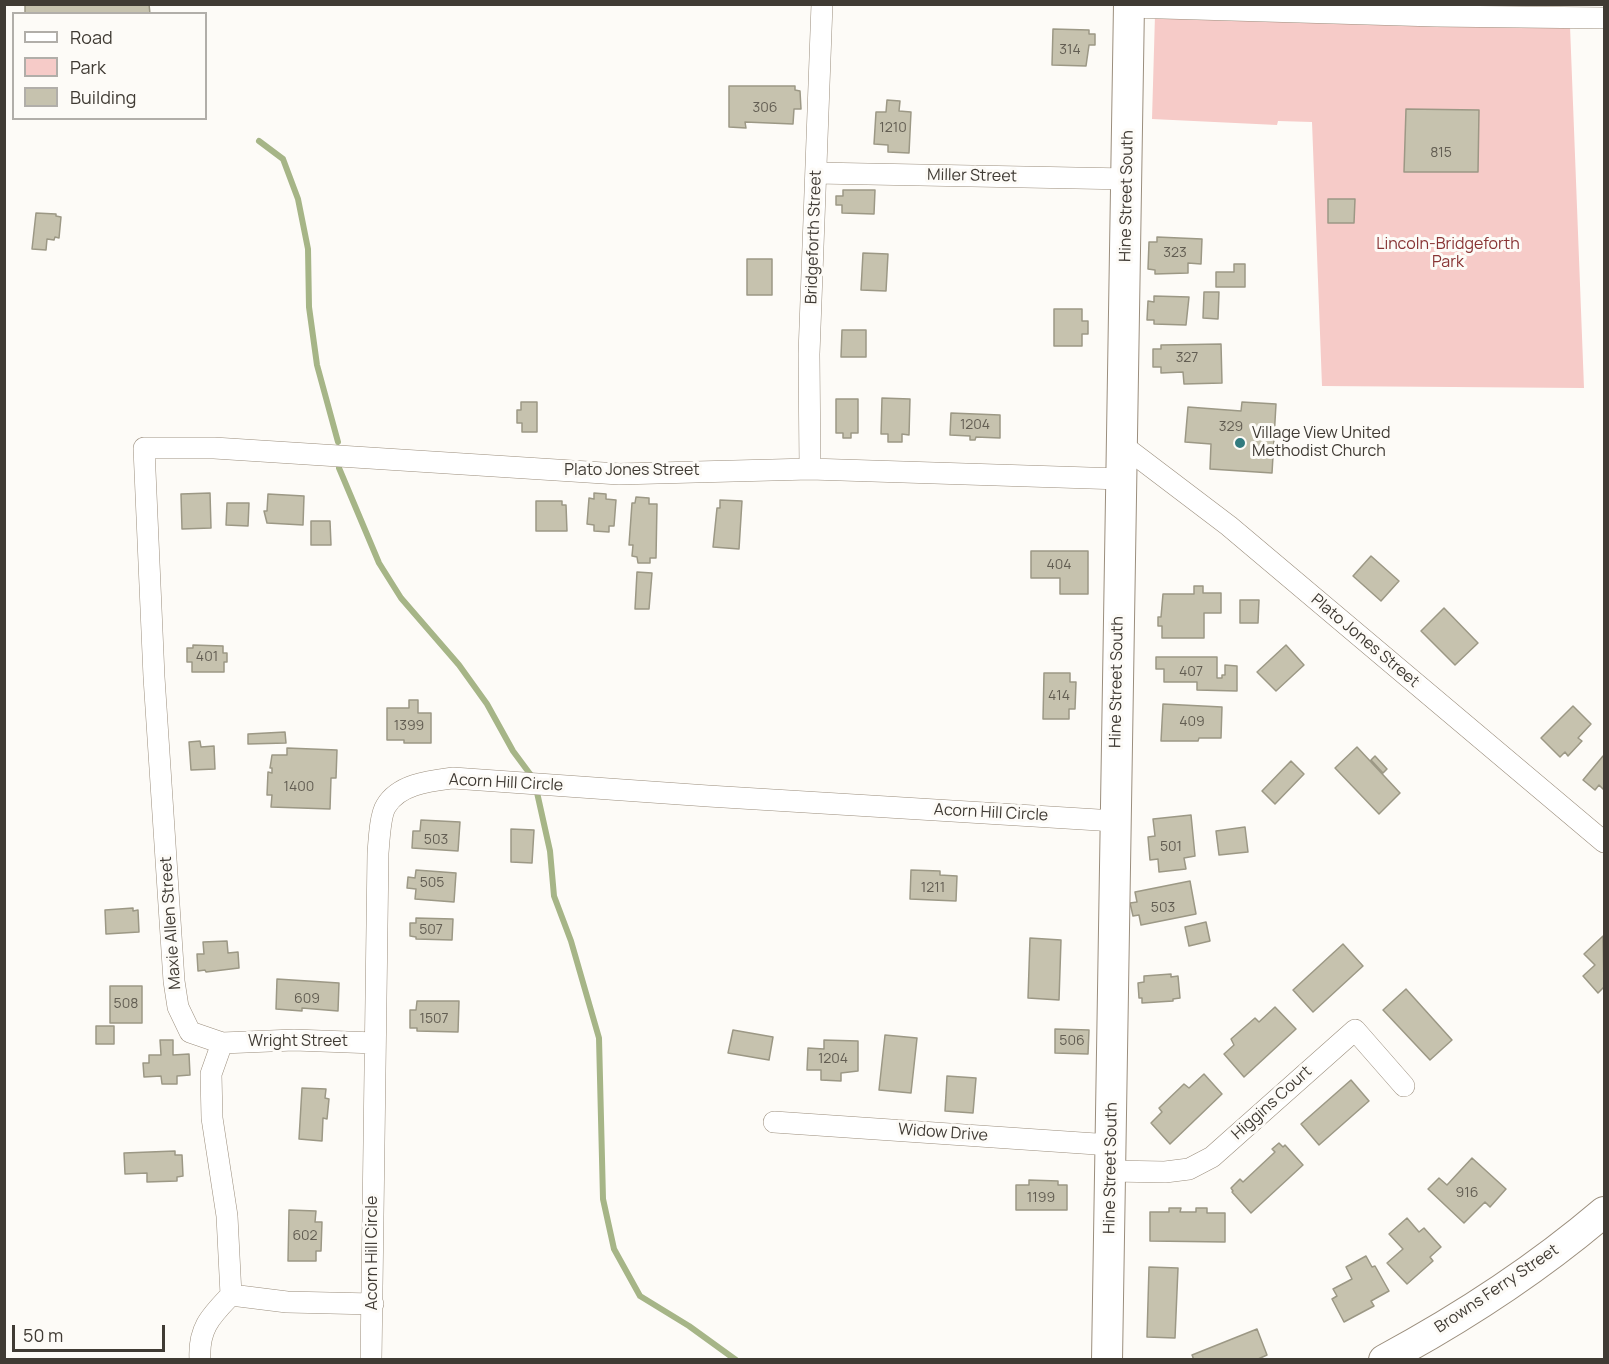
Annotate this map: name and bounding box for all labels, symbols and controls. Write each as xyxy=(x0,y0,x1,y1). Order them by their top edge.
legend xyxy=(12,12,207,120)
text: Road xyxy=(70,25,113,49)
house number: 314 xyxy=(1059,42,1081,58)
text: Park xyxy=(70,55,106,79)
text: Building xyxy=(70,85,136,109)
house number: 306 xyxy=(753,100,777,116)
house number: 1210 xyxy=(879,120,907,136)
street label: Hine Street South xyxy=(1116,130,1138,262)
house number: 815 xyxy=(1430,145,1452,161)
street label: Miller Street xyxy=(927,166,1017,186)
street label: Bridgeforth Street xyxy=(802,170,826,304)
park label: Lincoln-Bridgeforth Park xyxy=(1376,235,1520,273)
house number: 323 xyxy=(1163,245,1187,261)
house number: 327 xyxy=(1176,350,1198,366)
house number: 1204 xyxy=(960,417,990,433)
house number: 329 xyxy=(1219,419,1243,435)
place label: Village View United Methodist Church xyxy=(1252,424,1390,462)
marker: Village View United Methodist Church xyxy=(1233,436,1247,450)
street label: Plato Jones Street xyxy=(564,461,700,481)
house number: 404 xyxy=(1046,557,1072,573)
street label: Plato Jones Street xyxy=(1307,590,1423,692)
street label: Hine Street South xyxy=(1106,616,1128,748)
house number: 401 xyxy=(196,649,218,665)
house number: 407 xyxy=(1179,664,1203,680)
house number: 414 xyxy=(1048,688,1070,704)
house number: 409 xyxy=(1179,714,1205,730)
house number: 1399 xyxy=(394,718,424,734)
street label: Acorn Hill Circle xyxy=(448,770,564,796)
house number: 1400 xyxy=(284,779,314,795)
street label: Acorn Hill Circle xyxy=(933,800,1049,826)
house number: 503 xyxy=(424,832,448,848)
house number: 501 xyxy=(1160,839,1182,855)
street label: Maxie Allen Street xyxy=(157,856,185,990)
house number: 505 xyxy=(420,875,444,891)
house number: 1211 xyxy=(921,880,945,896)
house number: 503 xyxy=(1151,900,1175,916)
house number: 507 xyxy=(419,922,443,938)
house number: 609 xyxy=(294,991,320,1007)
house number: 508 xyxy=(114,996,138,1012)
house number: 1507 xyxy=(419,1011,449,1027)
street label: Wright Street xyxy=(248,1032,348,1052)
house number: 506 xyxy=(1059,1033,1085,1049)
house number: 1204 xyxy=(818,1051,848,1067)
street label: Higgins Court xyxy=(1228,1062,1316,1144)
street label: Hine Street South xyxy=(1100,1102,1122,1234)
street label: Widow Drive xyxy=(897,1120,989,1146)
house number: 916 xyxy=(1456,1185,1478,1201)
house number: 1199 xyxy=(1027,1190,1055,1206)
street label: Acorn Hill Circle xyxy=(363,1196,383,1310)
house number: 602 xyxy=(292,1228,318,1244)
street label: Browns Ferry Street xyxy=(1431,1240,1563,1338)
scale bar xyxy=(15,1313,168,1351)
text: 50 m xyxy=(23,1323,63,1347)

